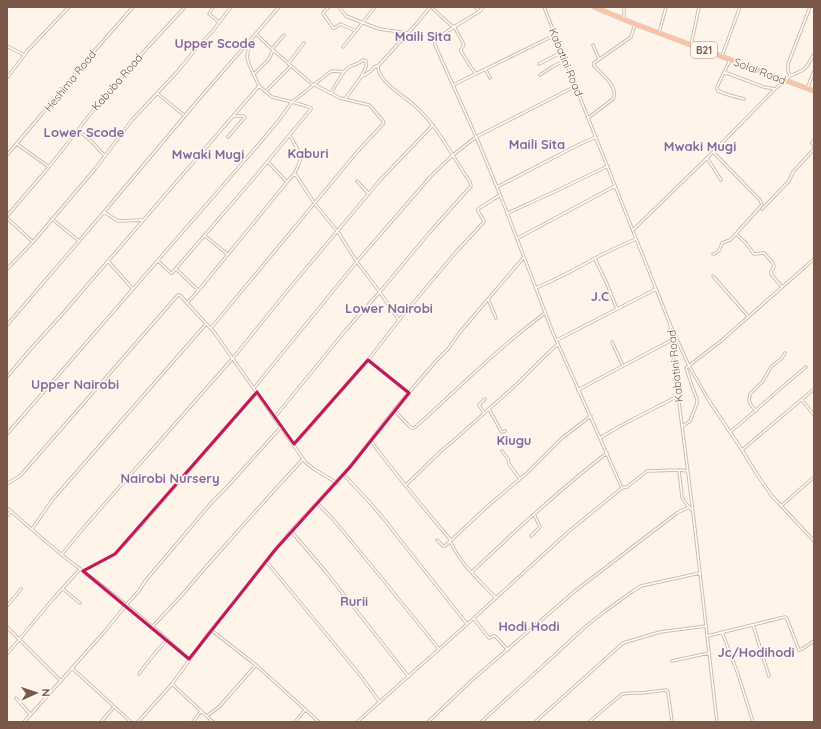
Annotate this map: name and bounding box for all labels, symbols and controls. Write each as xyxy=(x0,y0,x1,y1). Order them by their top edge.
street label: Kabatini Road xyxy=(546,26,586,98)
district label: Maili Sita xyxy=(395,28,451,44)
district label: Upper Scode xyxy=(175,35,256,51)
road number: B21 xyxy=(691,42,717,58)
street label: Heshima Road xyxy=(41,47,99,115)
street label: Kabuba Road xyxy=(89,51,145,113)
street label: Solai Road xyxy=(732,55,788,87)
district label: Lower Scode xyxy=(44,124,125,140)
district label: Maili Sita xyxy=(509,136,565,152)
district label: Mwaki Mugi xyxy=(664,138,736,154)
district label: Kaburi xyxy=(287,145,329,161)
district label: Mwaki Mugi xyxy=(172,146,244,162)
district label: J.C xyxy=(591,288,609,304)
district label: Lower Nairobi xyxy=(345,300,433,316)
street label: Kabatini Road xyxy=(664,329,686,403)
district label: Upper Nairobi xyxy=(31,376,119,392)
district label: Kiugu xyxy=(497,432,531,448)
district label: Nairobi Nursery xyxy=(120,470,220,486)
district label: Rurii xyxy=(340,593,368,609)
district label: Hodi Hodi xyxy=(498,618,560,634)
district label: Jc/Hodihodi xyxy=(718,644,794,660)
north arrow xyxy=(16,673,56,713)
text: N xyxy=(39,688,53,697)

